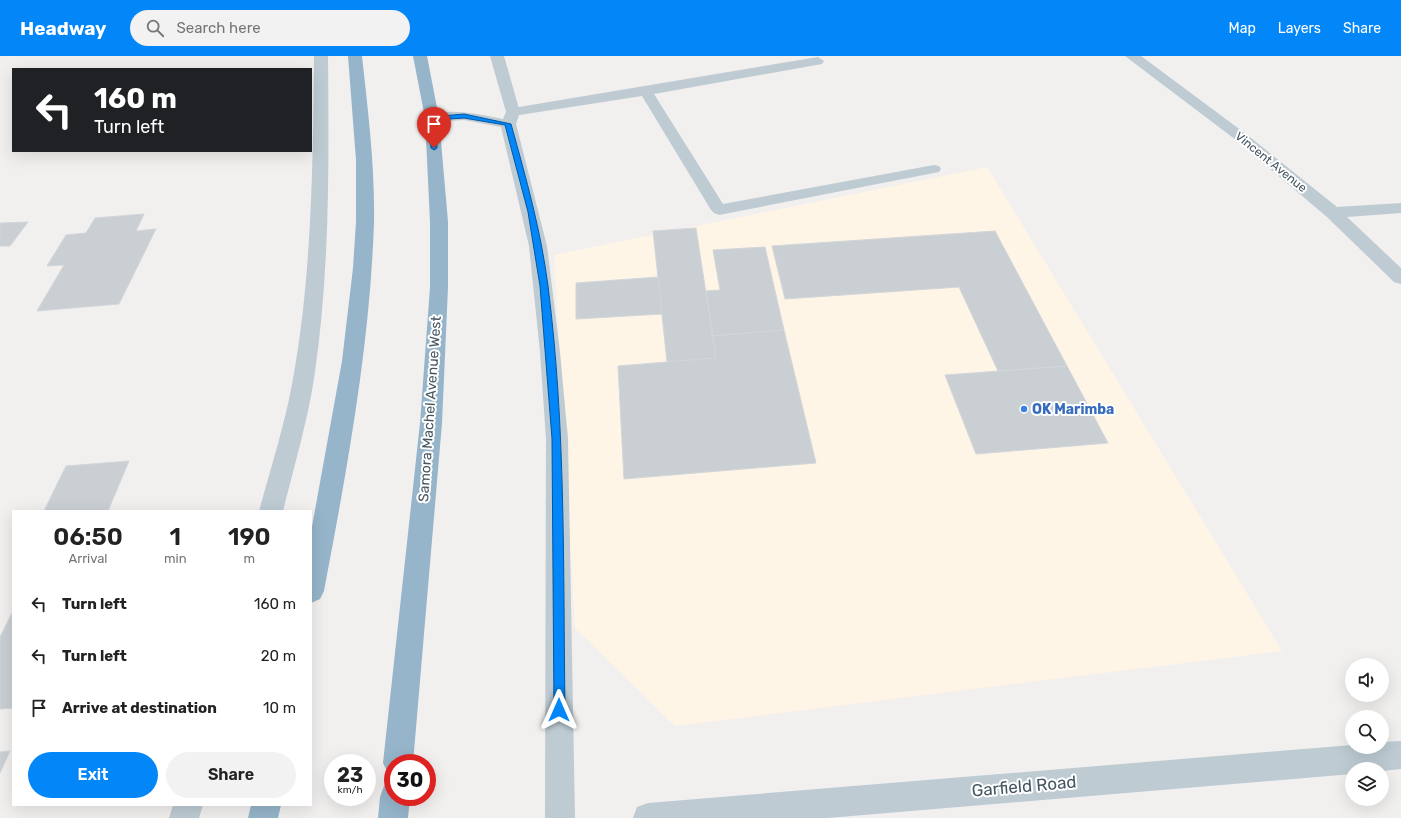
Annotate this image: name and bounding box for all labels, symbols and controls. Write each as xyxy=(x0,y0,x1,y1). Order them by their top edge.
search box xyxy=(130,10,410,46)
text: Headway xyxy=(20,17,106,40)
icon: search xyxy=(144,17,166,39)
text: Search here xyxy=(176,19,261,37)
text: Map xyxy=(1229,20,1256,37)
text: Layers xyxy=(1278,20,1321,37)
text: Share xyxy=(1343,20,1381,37)
text: 160 m xyxy=(94,82,177,115)
icon: left xyxy=(28,84,80,136)
pin xyxy=(417,107,451,148)
icon: arrive xyxy=(423,113,445,135)
text: Turn left xyxy=(94,116,164,138)
street label: Vincent Avenue xyxy=(1232,129,1310,195)
street label: Samora Machel Avenue West xyxy=(415,315,445,503)
place label: OK Marimba xyxy=(1032,401,1114,418)
marker: OK Marimba xyxy=(1019,404,1029,414)
text: 06:50 xyxy=(53,523,123,551)
text: 1 xyxy=(170,523,181,551)
text: 190 xyxy=(228,523,271,551)
text: Arrival xyxy=(69,551,108,566)
text: min xyxy=(164,551,187,566)
text: m xyxy=(244,551,255,566)
icon: left xyxy=(28,593,50,615)
text: Turn left xyxy=(62,595,127,613)
text: 160 m xyxy=(254,595,296,613)
icon: left xyxy=(28,645,50,667)
text: Turn left xyxy=(62,647,127,665)
text: 20 m xyxy=(261,647,296,665)
map controls xyxy=(1345,658,1389,806)
button: sound xyxy=(1345,658,1389,702)
position arrow xyxy=(538,689,580,731)
icon: arrive xyxy=(28,697,50,719)
text: Arrive at destination xyxy=(62,699,217,717)
text: 10 m xyxy=(263,699,296,717)
button: search xyxy=(1345,710,1389,754)
button: Exit xyxy=(28,752,158,798)
button: Share xyxy=(166,752,296,798)
speed limit sign: 30 xyxy=(384,754,436,806)
button: layers xyxy=(1345,762,1389,806)
text: 23 xyxy=(337,763,363,787)
street label: Garfield Road xyxy=(971,771,1077,801)
text: km/h xyxy=(338,784,362,796)

